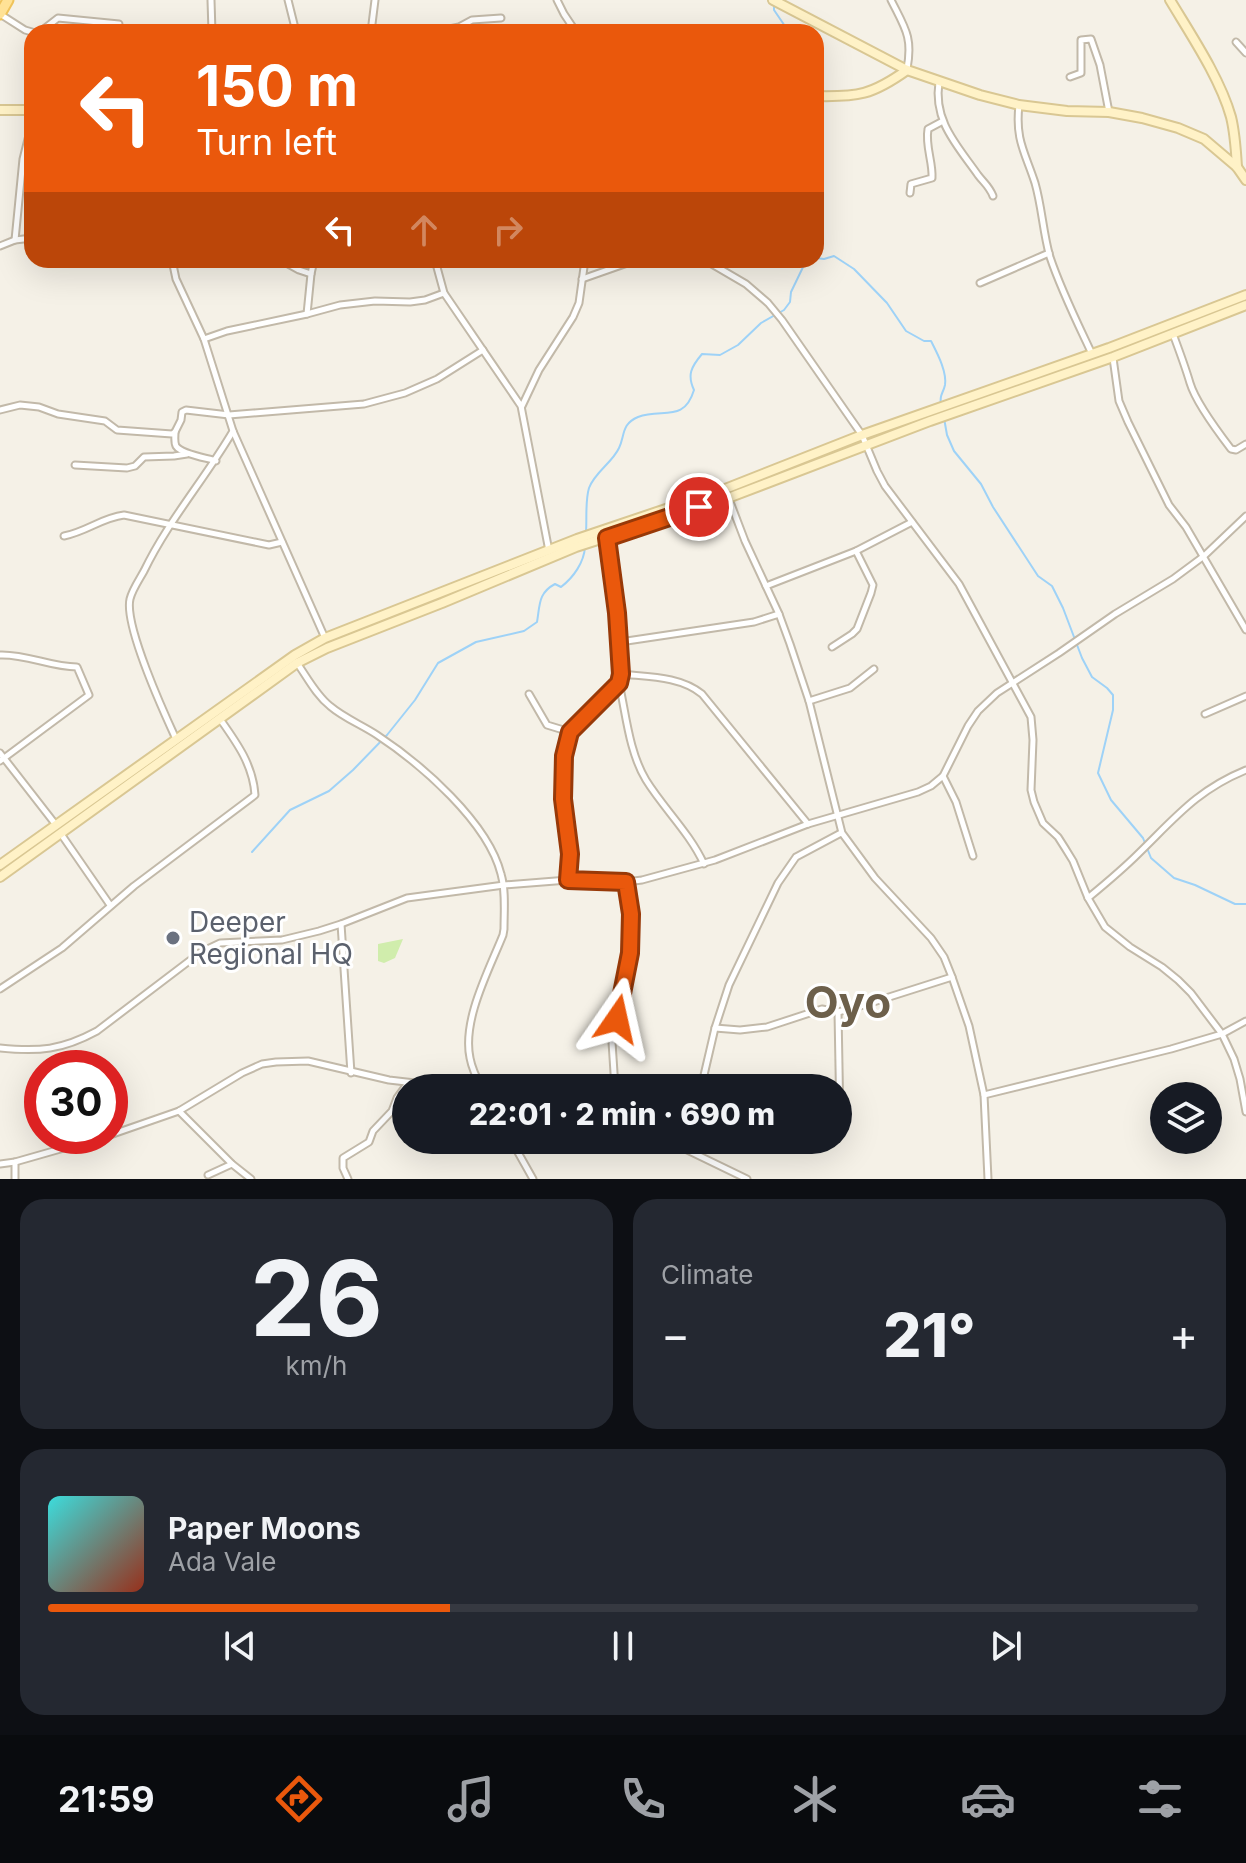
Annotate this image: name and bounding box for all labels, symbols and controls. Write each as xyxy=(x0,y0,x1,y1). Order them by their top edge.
text: 150 m xyxy=(196,52,358,120)
icon: left xyxy=(64,56,168,160)
text: Turn left xyxy=(196,120,337,164)
icon: left xyxy=(318,208,362,252)
icon: ahead xyxy=(402,208,446,252)
icon: right xyxy=(486,208,530,252)
pin xyxy=(665,473,733,541)
icon: arrive xyxy=(677,485,721,529)
place label: Deeper Regional HQ xyxy=(189,905,353,971)
marker: Deeper Regional HQ xyxy=(164,929,182,947)
district label: Oyo xyxy=(805,975,891,1029)
position arrow xyxy=(575,977,659,1061)
speed limit sign: 30 xyxy=(24,1050,128,1154)
map controls xyxy=(1150,1082,1222,1154)
button: layers xyxy=(1150,1082,1222,1154)
text: 22:01 · 2 min · 690 m xyxy=(469,1096,775,1132)
text: 26 xyxy=(250,1235,383,1361)
text: Climate xyxy=(661,1259,753,1290)
text: 21° xyxy=(883,1299,976,1371)
text: − xyxy=(661,1308,690,1362)
text: + xyxy=(1169,1308,1198,1362)
text: km/h xyxy=(286,1350,347,1381)
text: Paper Moons xyxy=(168,1510,361,1546)
text: Ada Vale xyxy=(168,1546,276,1577)
icon: previous xyxy=(218,1624,262,1668)
icon: pause xyxy=(601,1624,645,1668)
icon: next xyxy=(984,1624,1028,1668)
icon: directions xyxy=(271,1771,327,1827)
icon: music xyxy=(443,1771,499,1827)
icon: phone xyxy=(615,1771,671,1827)
icon: climate xyxy=(787,1771,843,1827)
icon: car xyxy=(960,1771,1016,1827)
icon: filters xyxy=(1132,1771,1188,1827)
text: 21:59 xyxy=(58,1777,155,1821)

